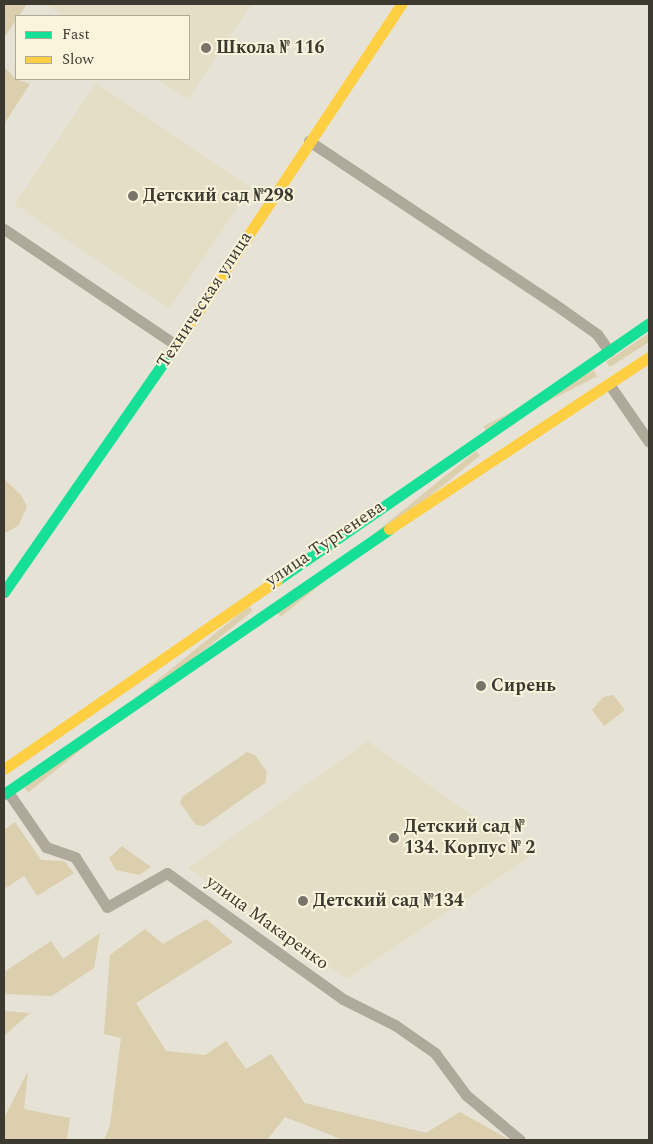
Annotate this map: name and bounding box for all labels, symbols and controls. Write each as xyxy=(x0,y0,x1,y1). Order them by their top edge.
legend xyxy=(15,15,190,80)
text: Fast xyxy=(62,23,90,46)
place label: Школа № 116 xyxy=(216,37,325,59)
marker: Школа № 116 xyxy=(200,42,212,54)
text: Slow xyxy=(62,48,94,71)
place label: Детский сад №298 xyxy=(143,185,294,207)
marker: Детский сад №298 xyxy=(127,190,139,202)
street label: Техническая улица xyxy=(153,228,257,372)
street label: улица Тургенева xyxy=(262,496,388,592)
place label: Сирень xyxy=(491,675,556,697)
marker: Сирень xyxy=(475,680,487,692)
place label: Детский сад № 134. Корпус № 2 xyxy=(404,817,535,860)
marker: Детский сад № 134. Корпус № 2 xyxy=(388,832,400,844)
street label: улица Макаренко xyxy=(201,871,333,975)
place label: Детский сад №134 xyxy=(313,890,464,912)
marker: Детский сад №134 xyxy=(297,895,309,907)

